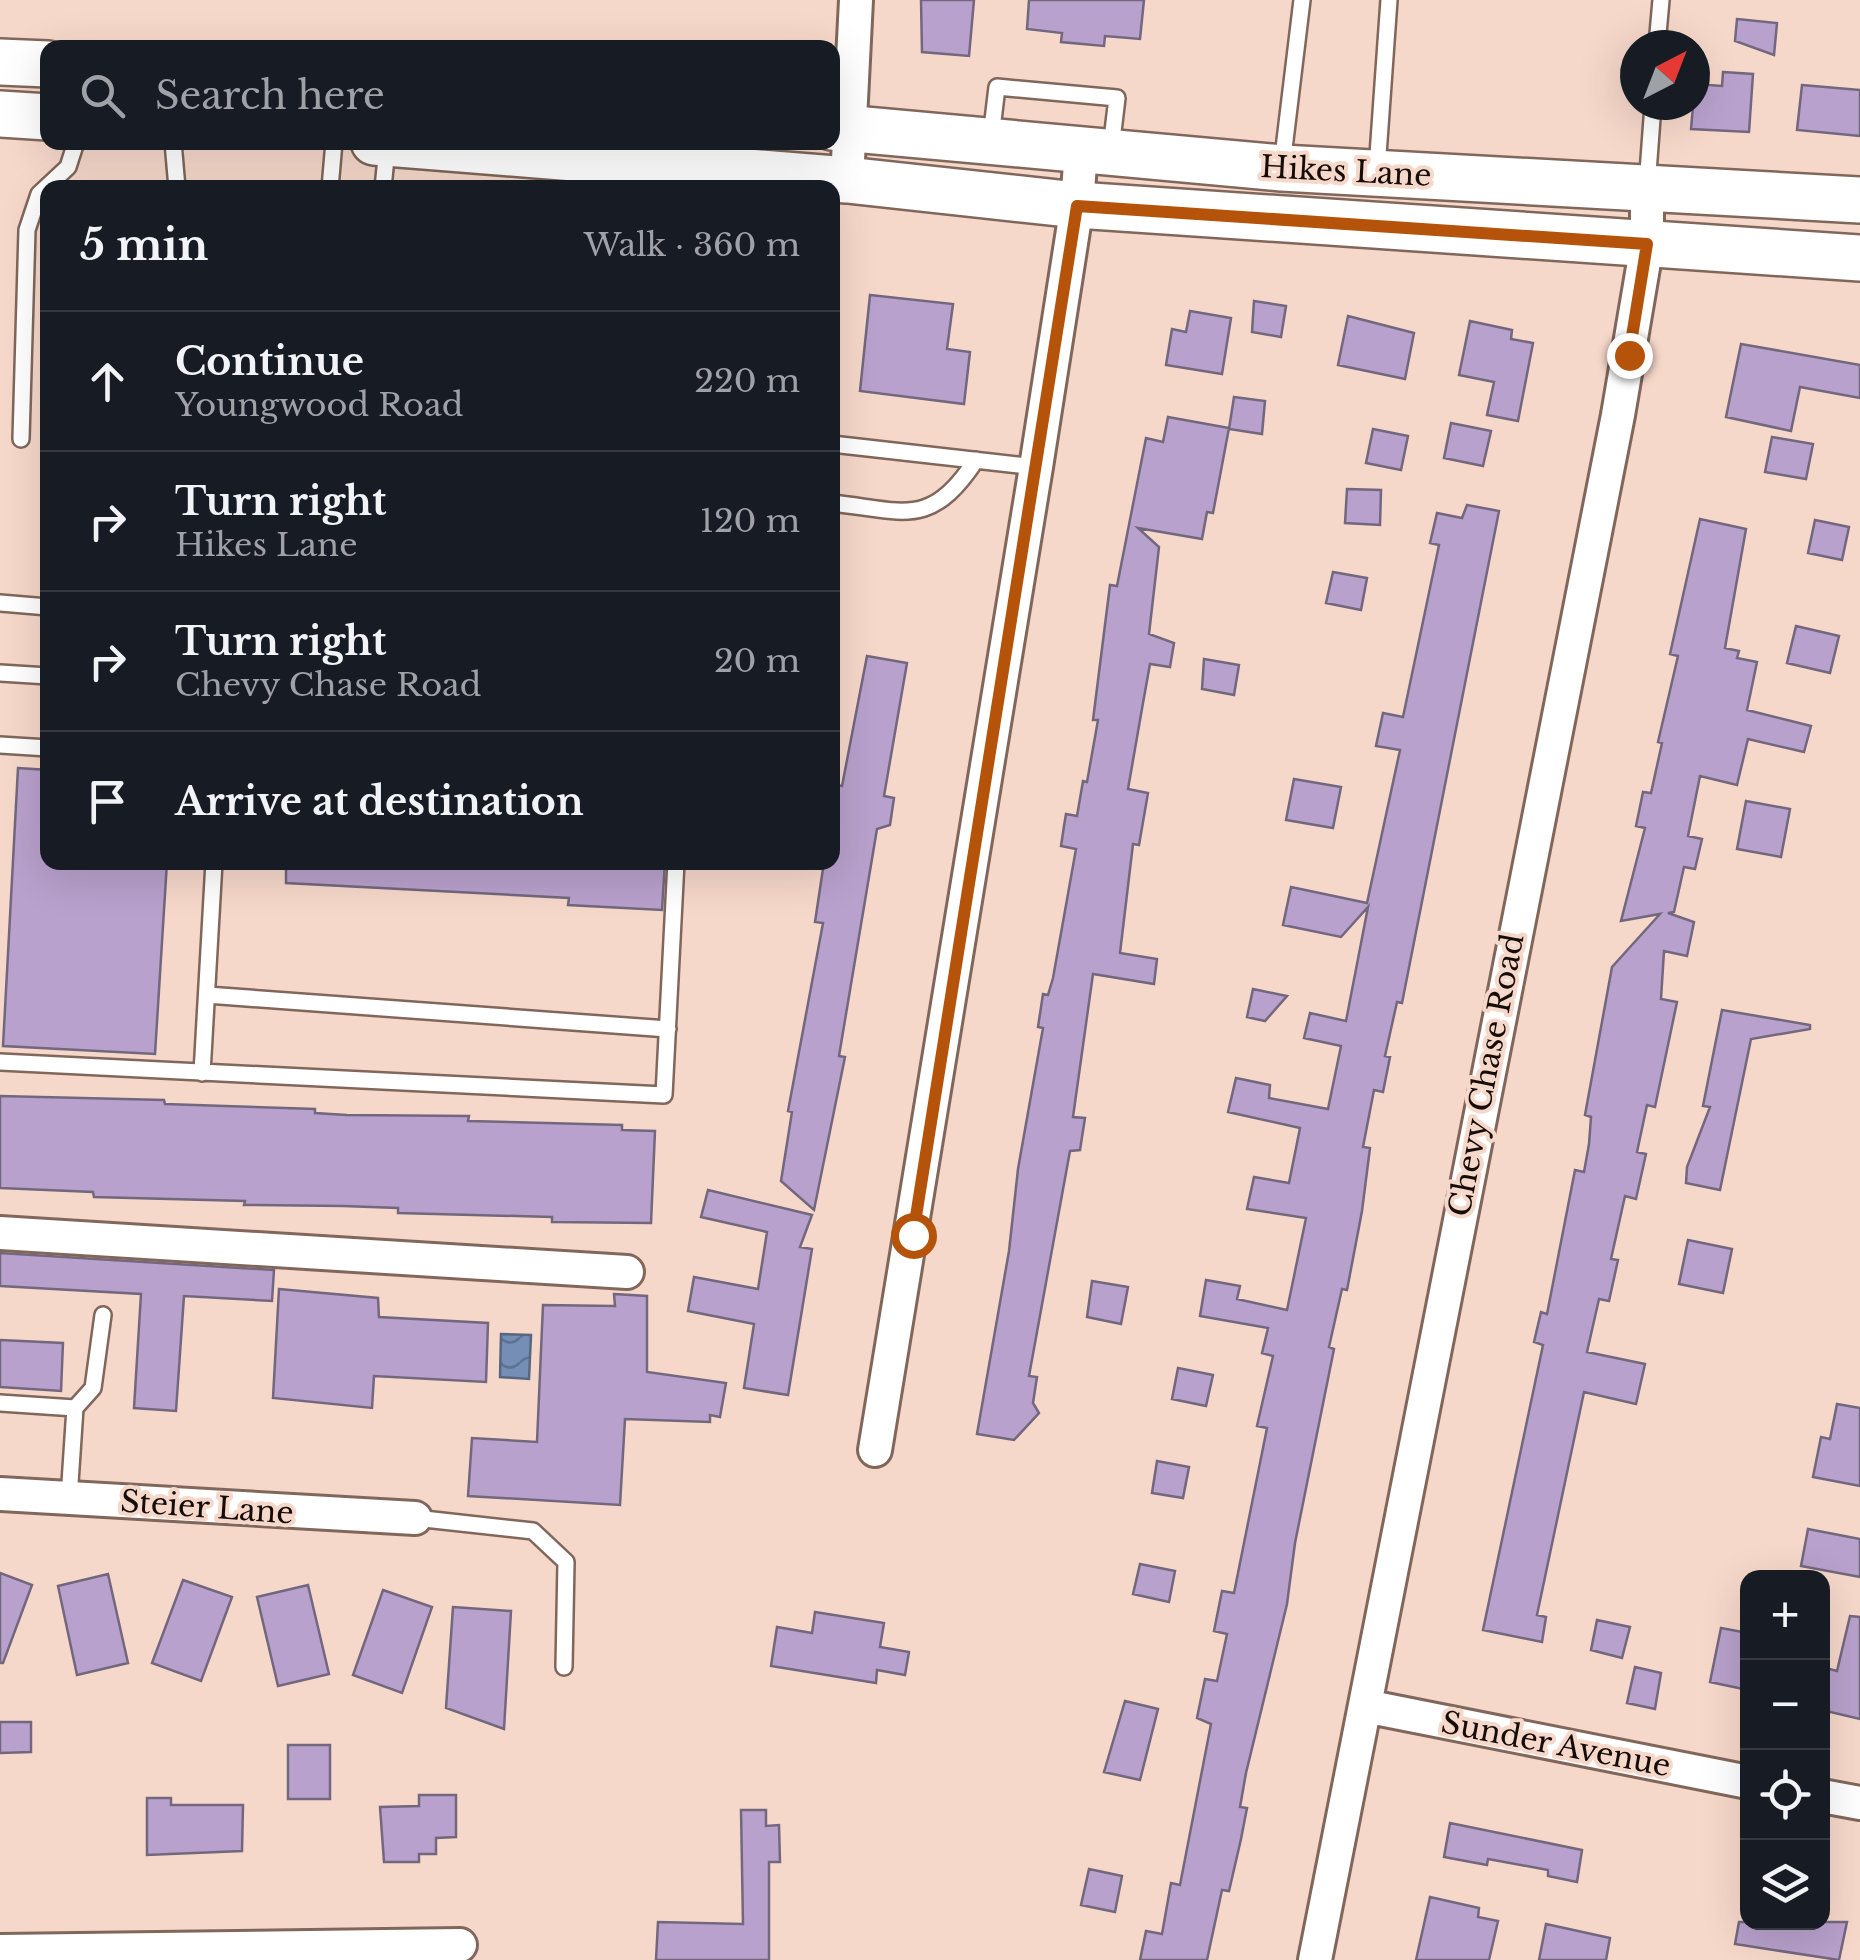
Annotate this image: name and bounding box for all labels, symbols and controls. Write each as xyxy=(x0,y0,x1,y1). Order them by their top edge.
north arrow xyxy=(1620,30,1710,120)
search box xyxy=(40,40,840,150)
icon: search xyxy=(75,68,130,123)
text: Search here xyxy=(155,72,385,119)
street label: Hikes Lane xyxy=(1260,148,1432,194)
text: 5 min xyxy=(80,219,208,271)
text: Walk · 360 m xyxy=(584,225,800,265)
route end xyxy=(1607,333,1653,379)
text: Continue xyxy=(175,338,364,385)
icon: ahead xyxy=(80,354,135,409)
text: 220 m xyxy=(694,361,800,401)
text: Youngwood Road xyxy=(175,385,463,425)
text: Turn right xyxy=(175,478,386,525)
icon: right xyxy=(80,494,135,549)
text: 120 m xyxy=(700,501,800,541)
text: Hikes Lane xyxy=(175,525,357,565)
text: Turn right xyxy=(175,618,386,665)
icon: right xyxy=(80,634,135,689)
text: 20 m xyxy=(714,641,800,681)
text: Chevy Chase Road xyxy=(175,665,481,705)
icon: arrive xyxy=(80,774,135,829)
text: Arrive at destination xyxy=(175,778,584,825)
street label: Chevy Chase Road xyxy=(1440,930,1532,1220)
route start xyxy=(891,1213,937,1259)
street label: Steier Lane xyxy=(119,1482,295,1532)
map controls xyxy=(1740,1570,1830,1930)
button: + xyxy=(1740,1570,1830,1660)
button: − xyxy=(1740,1660,1830,1750)
street label: Sunder Avenue xyxy=(1438,1704,1674,1784)
button: locate xyxy=(1740,1750,1830,1840)
button: layers xyxy=(1740,1840,1830,1930)

